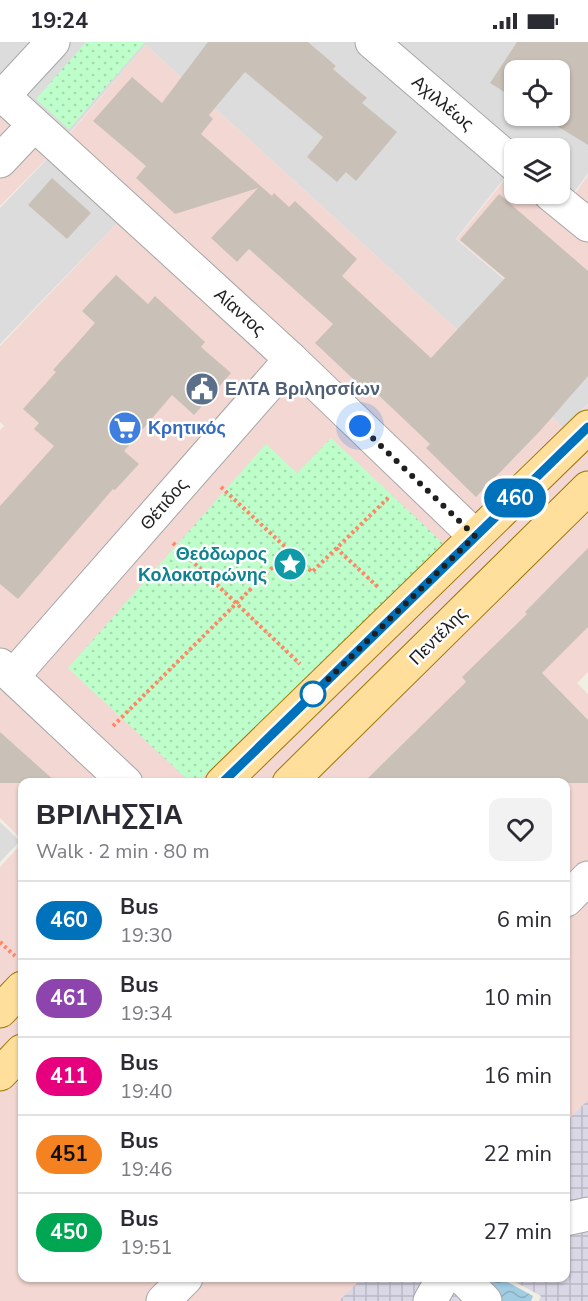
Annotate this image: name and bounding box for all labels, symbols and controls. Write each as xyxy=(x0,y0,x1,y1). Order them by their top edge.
text: 19:24 xyxy=(30,6,88,36)
map controls xyxy=(504,60,570,204)
button: locate xyxy=(504,60,570,126)
street label: Αχιλλέως xyxy=(407,70,479,136)
button: layers xyxy=(504,138,570,204)
street label: Αίαντος xyxy=(209,283,271,342)
public building icon: ΕΛΤΑ Βριλησσίων xyxy=(184,371,220,407)
place label: ΕΛΤΑ Βριλησσίων xyxy=(225,377,380,401)
supermarket icon: Κρητικός xyxy=(107,410,143,446)
your location xyxy=(345,411,375,441)
place label: Κρητικός xyxy=(148,416,226,440)
street label: Θέτιδος xyxy=(135,473,194,535)
line badge: 460 xyxy=(480,478,550,518)
text: 460 xyxy=(496,484,534,512)
place label: Θεόδωρος Κολοκοτρώνης xyxy=(138,542,267,587)
place icon: Θεόδωρος Κολοκοτρώνης xyxy=(272,546,308,582)
street label: Πεντέλης xyxy=(404,602,472,670)
unlabelled marker xyxy=(300,681,326,707)
text: ΒΡΙΛΗΣΣΙΑ xyxy=(36,796,183,834)
button: heart xyxy=(489,798,552,861)
text: Walk · 2 min · 80 m xyxy=(36,838,210,865)
text: Bus xyxy=(120,892,159,922)
text: 6 min xyxy=(497,905,552,935)
text: 460 xyxy=(50,906,88,934)
text: 19:30 xyxy=(120,922,173,949)
text: Bus xyxy=(120,970,159,1000)
text: 10 min xyxy=(484,983,552,1013)
text: 461 xyxy=(50,984,88,1012)
text: 19:34 xyxy=(120,1000,173,1027)
text: Bus xyxy=(120,1048,159,1078)
text: 16 min xyxy=(484,1061,552,1091)
text: 411 xyxy=(50,1062,88,1090)
text: 19:40 xyxy=(120,1078,173,1105)
text: Bus xyxy=(120,1126,159,1156)
text: 22 min xyxy=(484,1139,552,1169)
text: 451 xyxy=(50,1140,88,1168)
text: 19:46 xyxy=(120,1156,173,1183)
text: Bus xyxy=(120,1204,159,1234)
text: 27 min xyxy=(484,1217,552,1247)
text: 450 xyxy=(50,1218,88,1246)
text: 19:51 xyxy=(120,1234,173,1261)

